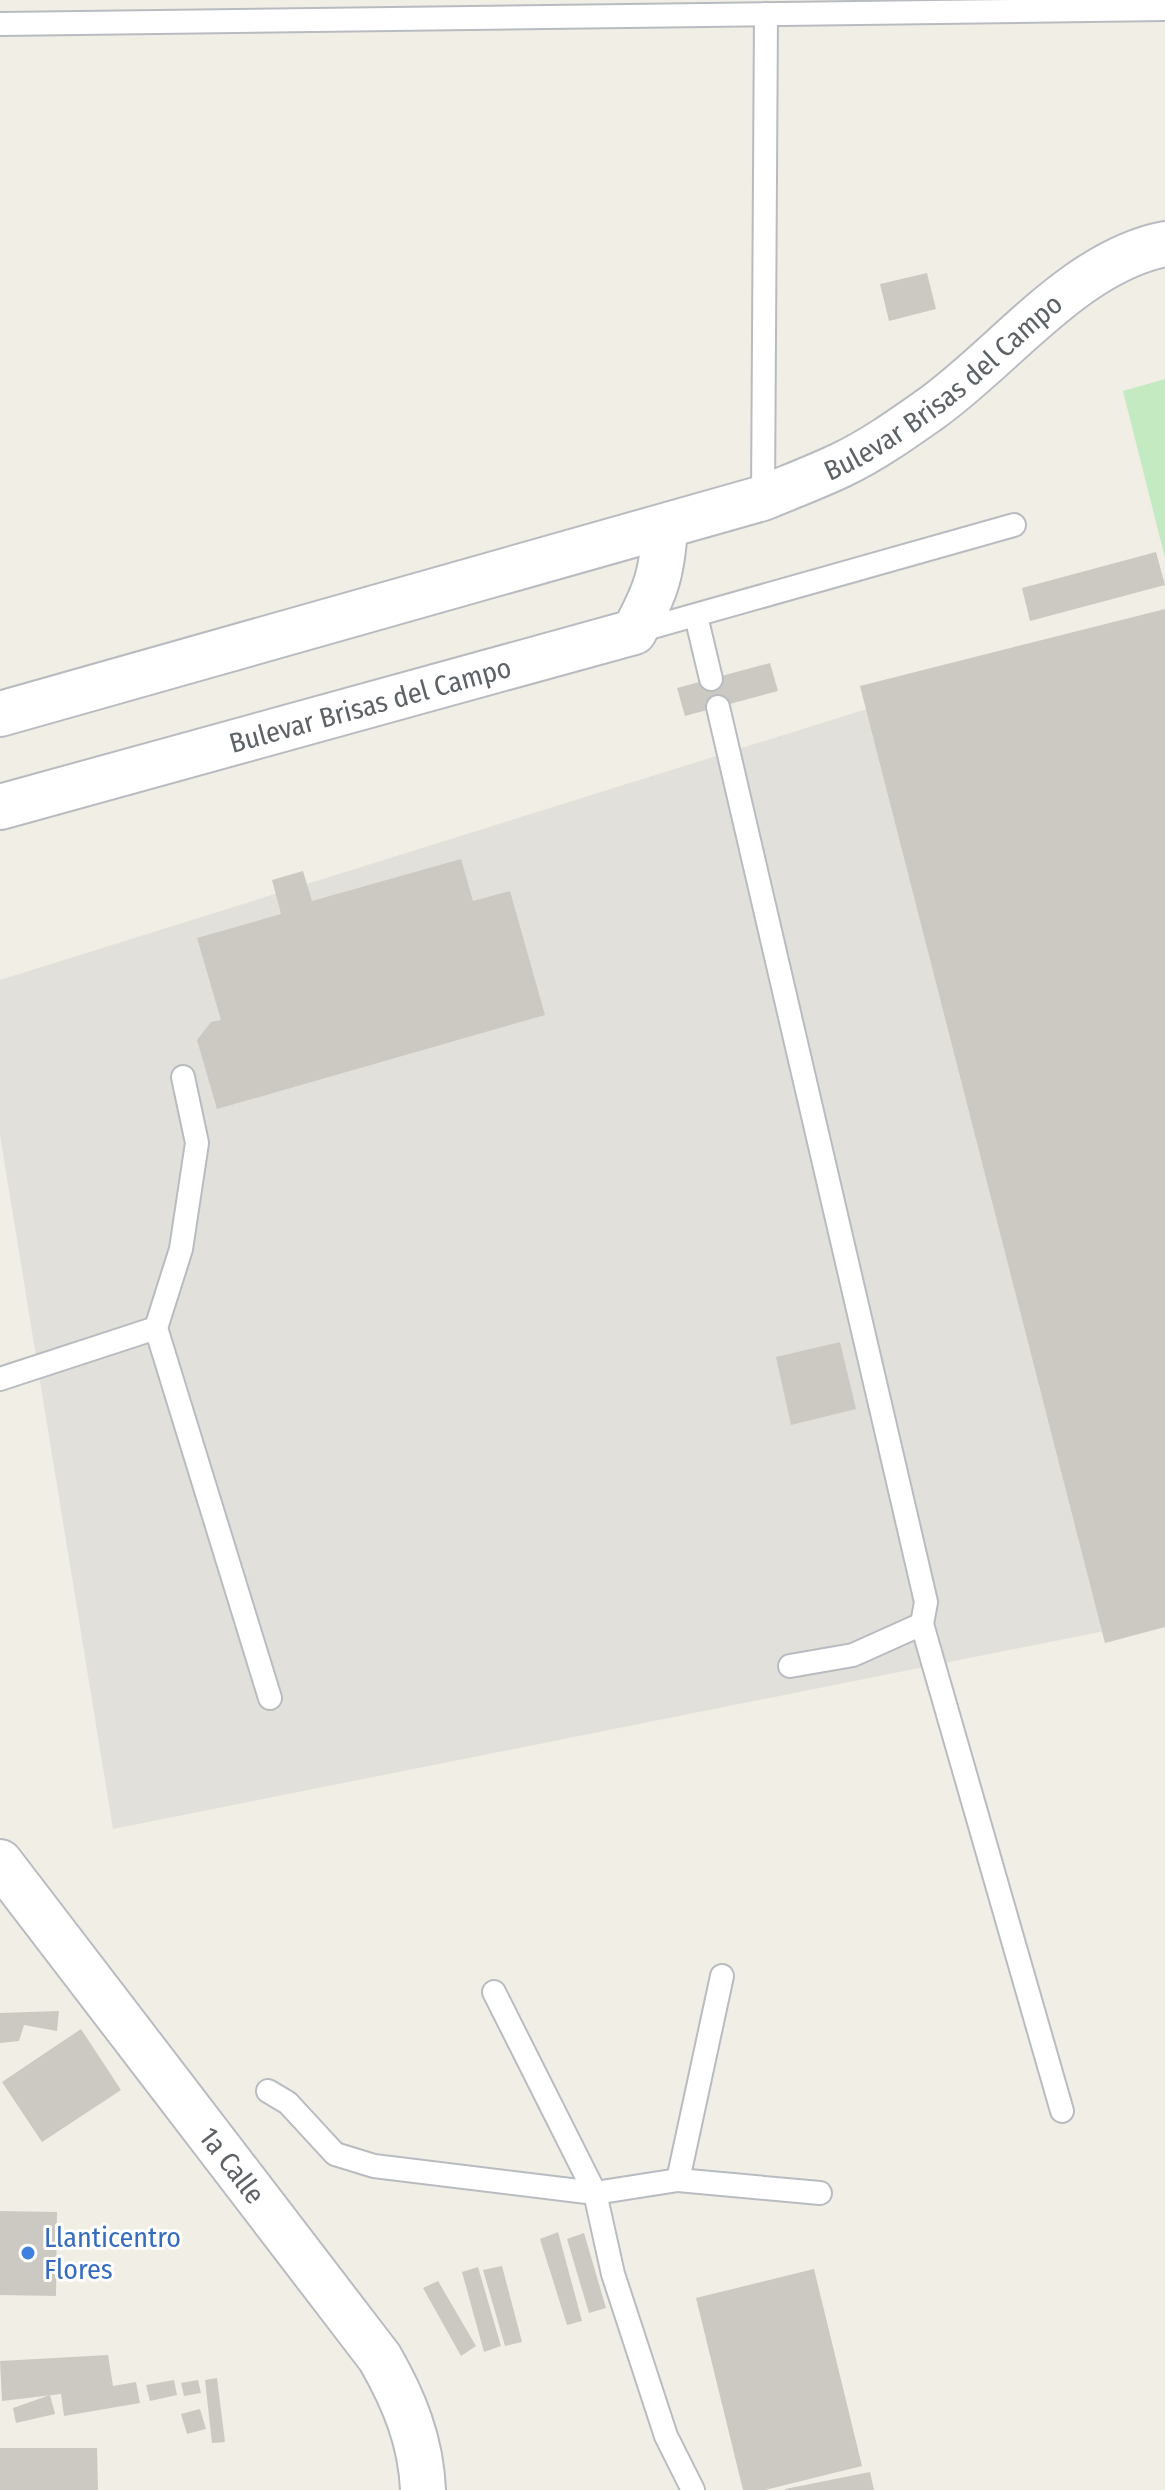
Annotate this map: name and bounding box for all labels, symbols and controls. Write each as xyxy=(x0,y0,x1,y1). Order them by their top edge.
street label: Bulevar Brisas del Campo xyxy=(819,287,1068,487)
street label: Bulevar Brisas del Campo xyxy=(226,650,515,759)
street label: 1a Calle xyxy=(193,2121,272,2210)
place label: Llanticentro Flores xyxy=(44,2221,181,2286)
marker: Llanticentro Flores xyxy=(19,2244,37,2262)

